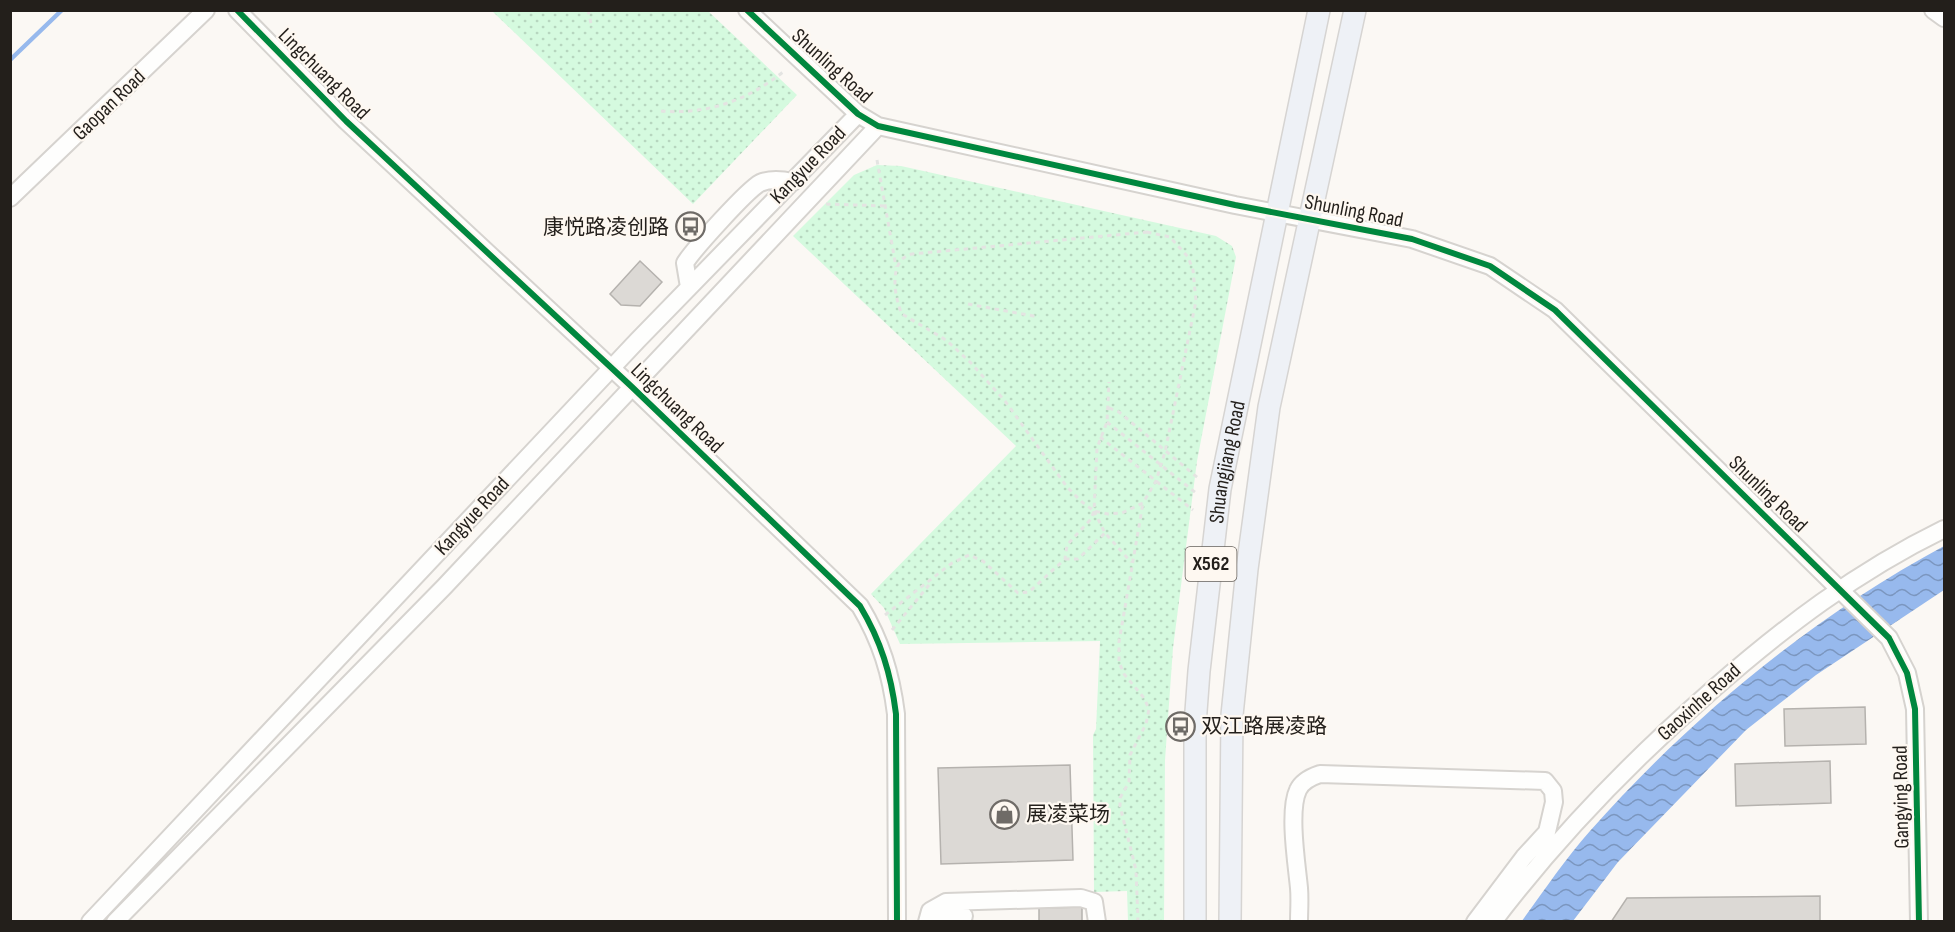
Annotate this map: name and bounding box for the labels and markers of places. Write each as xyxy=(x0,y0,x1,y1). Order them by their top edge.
bus stop icon: 康悦路凌创路 xyxy=(674,211,706,243)
place label: 康悦路凌创路 xyxy=(543,215,669,240)
bus stop icon: 双江路展凌路 xyxy=(1164,710,1196,742)
place label: 双江路展凌路 xyxy=(1201,714,1327,739)
shop icon: 展凌菜场 xyxy=(989,798,1021,830)
place label: 展凌菜场 xyxy=(1026,802,1110,827)

